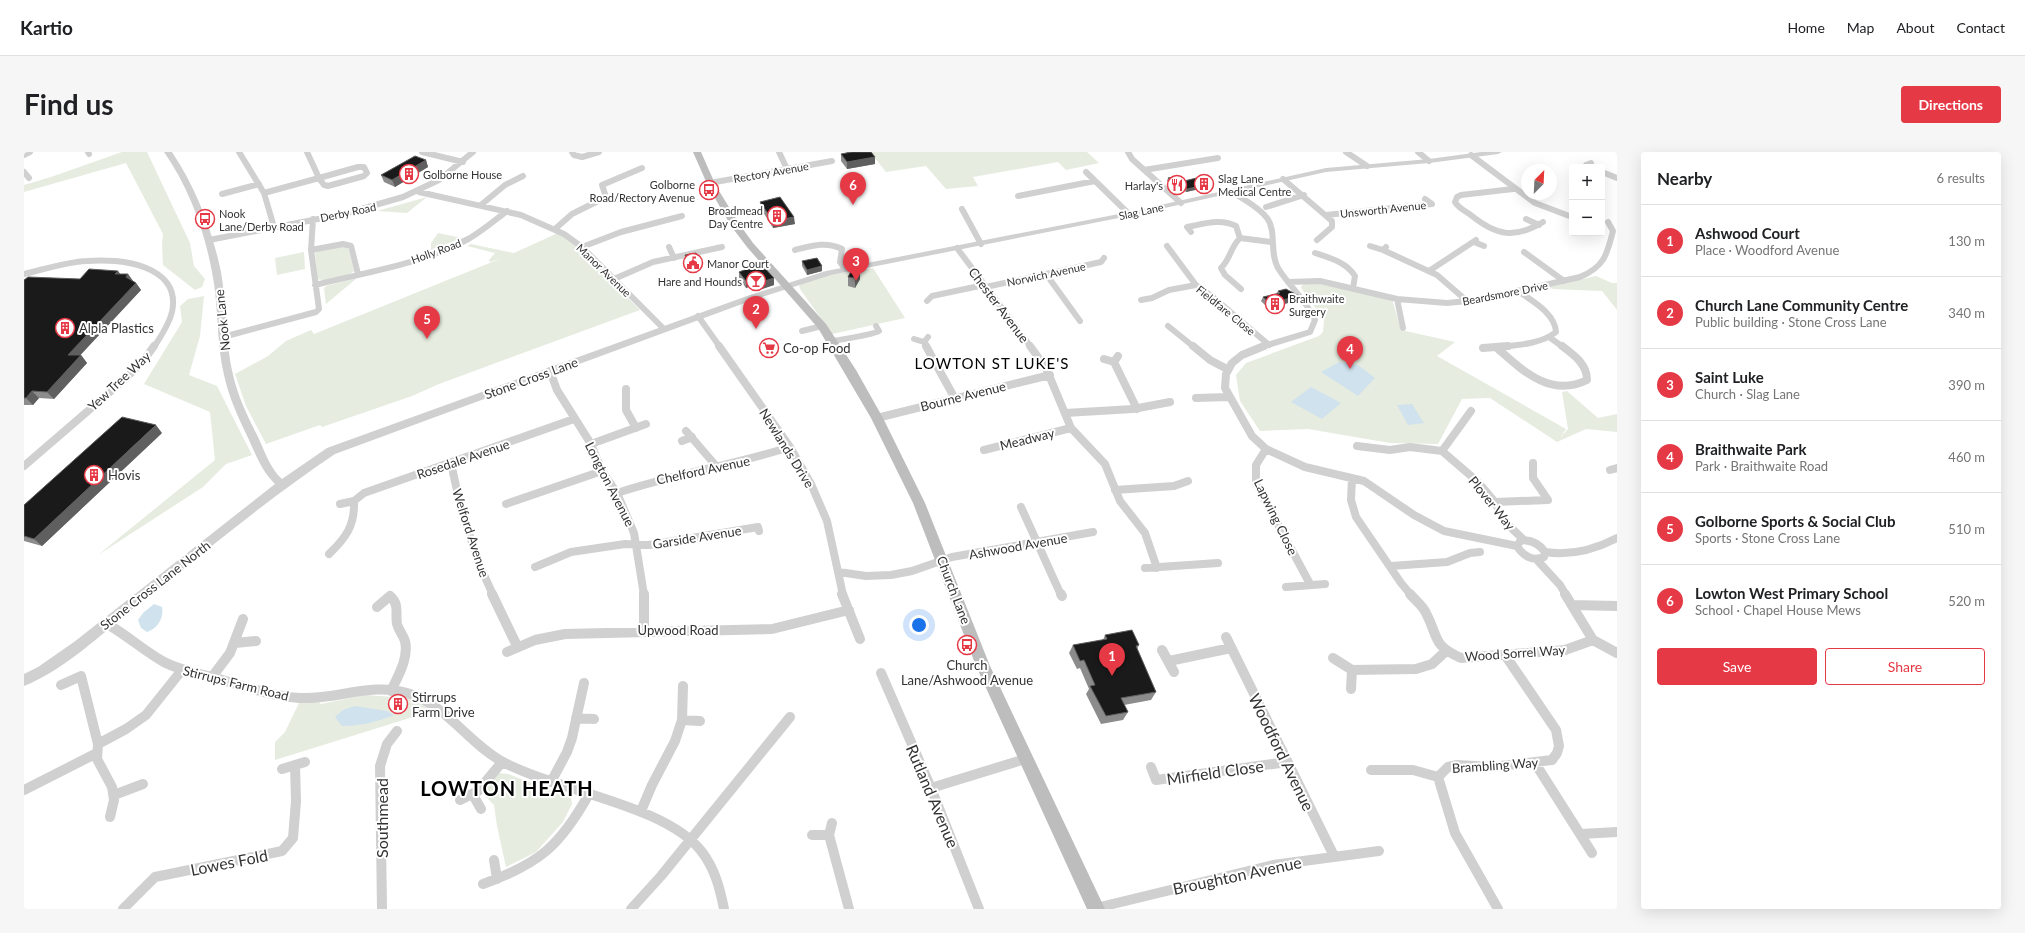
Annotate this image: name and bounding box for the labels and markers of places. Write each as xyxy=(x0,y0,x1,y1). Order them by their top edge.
building icon: Golborne House xyxy=(398,163,420,185)
place label: Golborne House xyxy=(423,168,502,181)
pin: 6 xyxy=(840,172,866,205)
place label: Slag Lane Medical Centre xyxy=(1218,172,1292,198)
building icon: Slag Lane Medical Centre xyxy=(1193,173,1215,195)
restaurant icon: Harlay's xyxy=(1166,174,1188,196)
place label: Golborne Road/Rectory Avenue xyxy=(590,178,695,204)
bus stop icon: Golborne Road/Rectory Avenue xyxy=(698,179,720,201)
place label: Harlay's xyxy=(1125,179,1163,192)
place label: Broadmead Day Centre xyxy=(708,204,763,230)
building icon: Broadmead Day Centre xyxy=(766,205,788,227)
place label: Nook Lane/Derby Road xyxy=(219,207,304,233)
bus stop icon: Nook Lane/Derby Road xyxy=(194,208,216,230)
pin: 3 xyxy=(843,248,869,281)
public building icon: Manor Court xyxy=(682,252,704,274)
place label: Manor Court xyxy=(707,257,769,270)
bar icon: Hare and Hounds xyxy=(745,270,767,292)
place label: Hare and Hounds xyxy=(658,275,742,288)
place label: Braithwaite Surgery xyxy=(1289,292,1345,318)
building icon: Braithwaite Surgery xyxy=(1264,293,1286,315)
pin: 2 xyxy=(743,296,769,329)
pin: 5 xyxy=(414,306,440,339)
building icon: Alpla Plastics xyxy=(54,317,76,339)
place label: Alpla Plastics xyxy=(79,320,154,336)
pin: 4 xyxy=(1337,336,1363,369)
supermarket icon: Co-op Food xyxy=(758,337,780,359)
place label: Co-op Food xyxy=(783,340,851,356)
building icon: Hovis xyxy=(83,464,105,486)
place label: Hovis xyxy=(108,467,141,483)
bus stop icon: Church Lane/Ashwood Avenue xyxy=(956,634,978,656)
pin: 1 xyxy=(1099,643,1125,676)
place label: Church Lane/Ashwood Avenue xyxy=(901,657,1033,688)
place label: Stirrups Farm Drive xyxy=(412,689,475,720)
building icon: Stirrups Farm Drive xyxy=(387,693,409,715)

